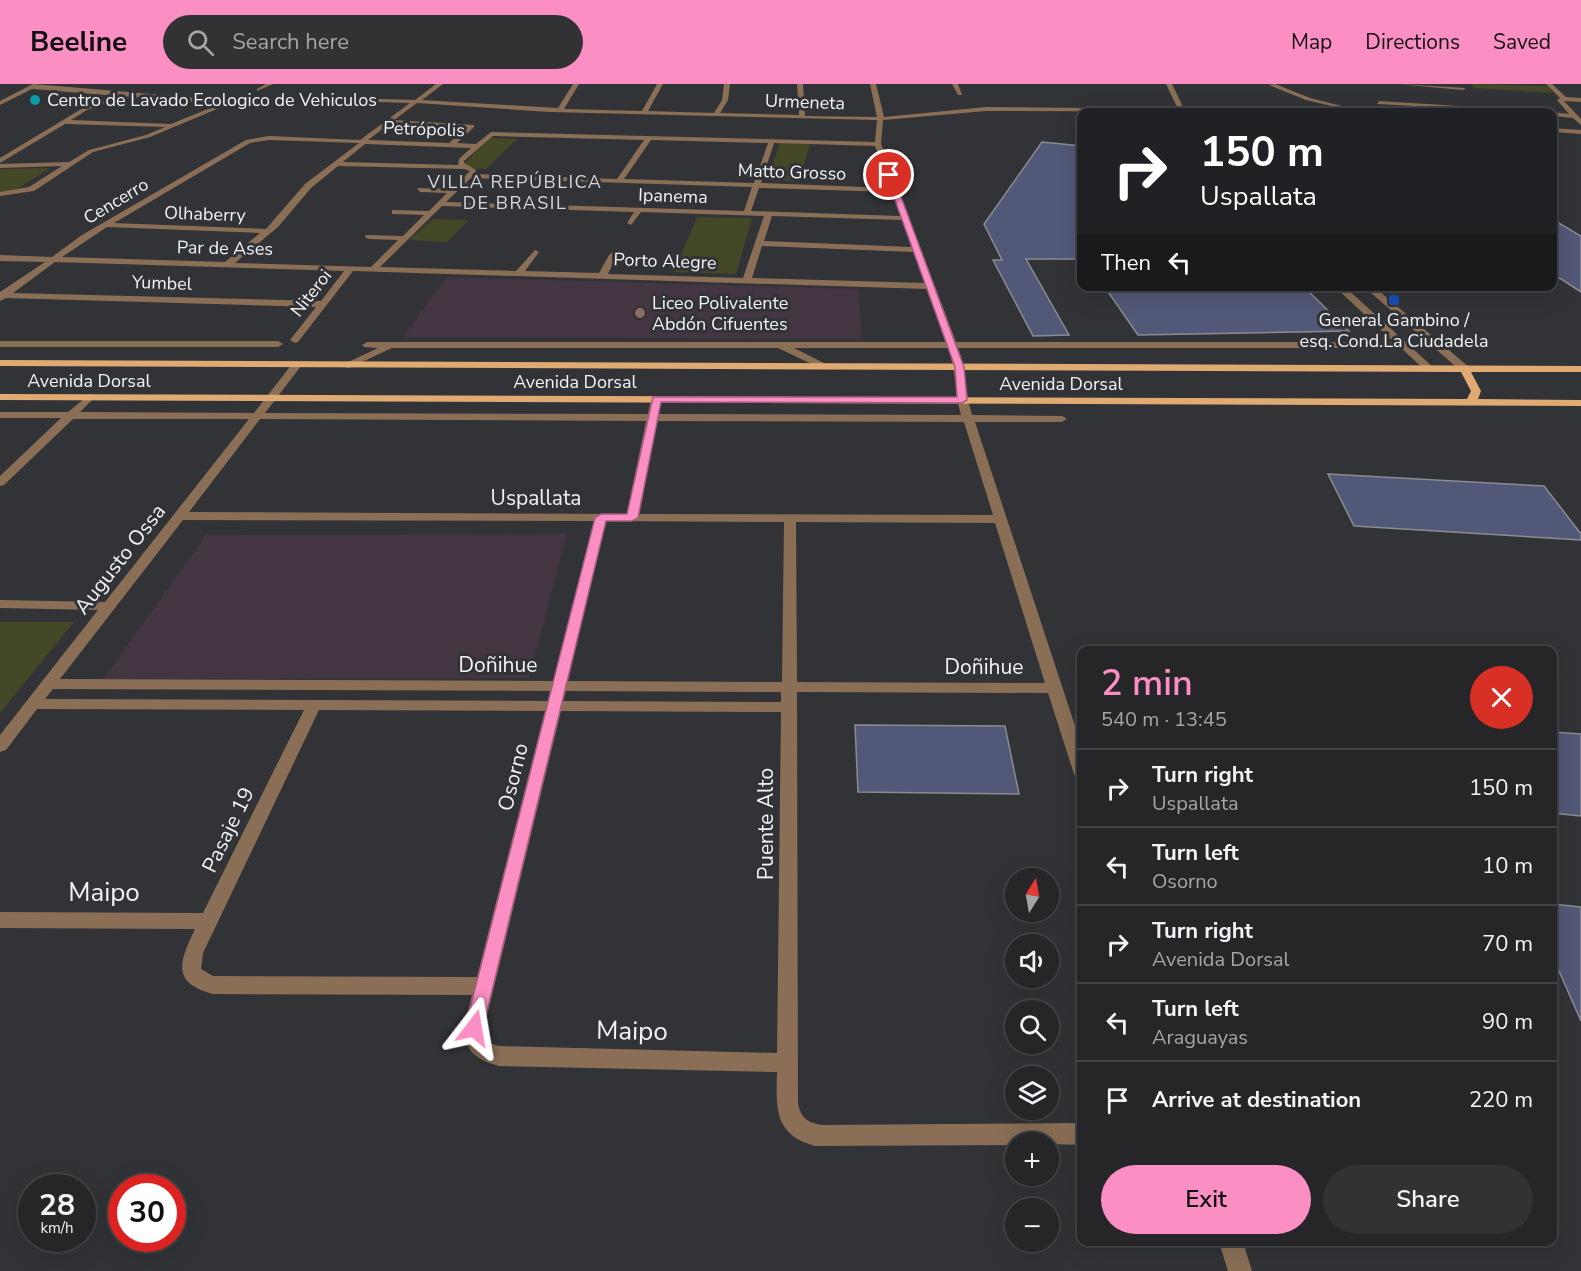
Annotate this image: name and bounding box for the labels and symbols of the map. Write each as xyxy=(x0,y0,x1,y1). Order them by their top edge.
place label: Centro de Lavado Ecologico de Vehiculos xyxy=(47,88,377,112)
street label: Urmeneta xyxy=(765,89,845,115)
marker: Centro de Lavado Ecologico de Vehiculos xyxy=(28,93,42,107)
street label: Petrópolis xyxy=(383,116,465,142)
pin xyxy=(863,149,914,200)
street label: Matto Grosso xyxy=(737,158,847,186)
district label: VILLA REPÚBLICA DE BRASIL xyxy=(427,170,602,215)
street label: Cencerro xyxy=(79,172,153,230)
street label: Ipanema xyxy=(638,183,708,209)
street label: Olhaberry xyxy=(164,201,247,227)
street label: Par de Ases xyxy=(177,235,273,261)
street label: Porto Alegre xyxy=(613,247,717,275)
street label: Niteroi xyxy=(285,264,337,322)
street label: Yumbel xyxy=(130,270,193,296)
place label: Liceo Polivalente Abdón Cifuentes xyxy=(652,291,788,336)
marker: General Gambino / esq. Cond.La Ciudadela xyxy=(1387,293,1401,307)
marker: Liceo Polivalente Abdón Cifuentes xyxy=(633,306,647,320)
place label: General Gambino / esq. Cond.La Ciudadela xyxy=(1299,308,1489,353)
street label: Avenida Dorsal xyxy=(27,369,151,393)
street label: Avenida Dorsal xyxy=(513,370,637,394)
street label: Avenida Dorsal xyxy=(999,372,1123,396)
street label: Uspallata xyxy=(491,484,581,512)
street label: Augusto Ossa xyxy=(68,498,172,620)
street label: Doñihue xyxy=(459,651,537,679)
street label: Doñihue xyxy=(945,653,1023,681)
street label: Osorno xyxy=(491,740,535,814)
street label: Puente Alto xyxy=(752,768,780,880)
street label: Pasaje 19 xyxy=(195,783,261,877)
north arrow xyxy=(1005,868,1059,922)
street label: Maipo xyxy=(68,875,140,910)
position arrow xyxy=(442,996,506,1060)
street label: Maipo xyxy=(596,1013,668,1049)
speed limit sign: 30 xyxy=(108,1174,186,1252)

